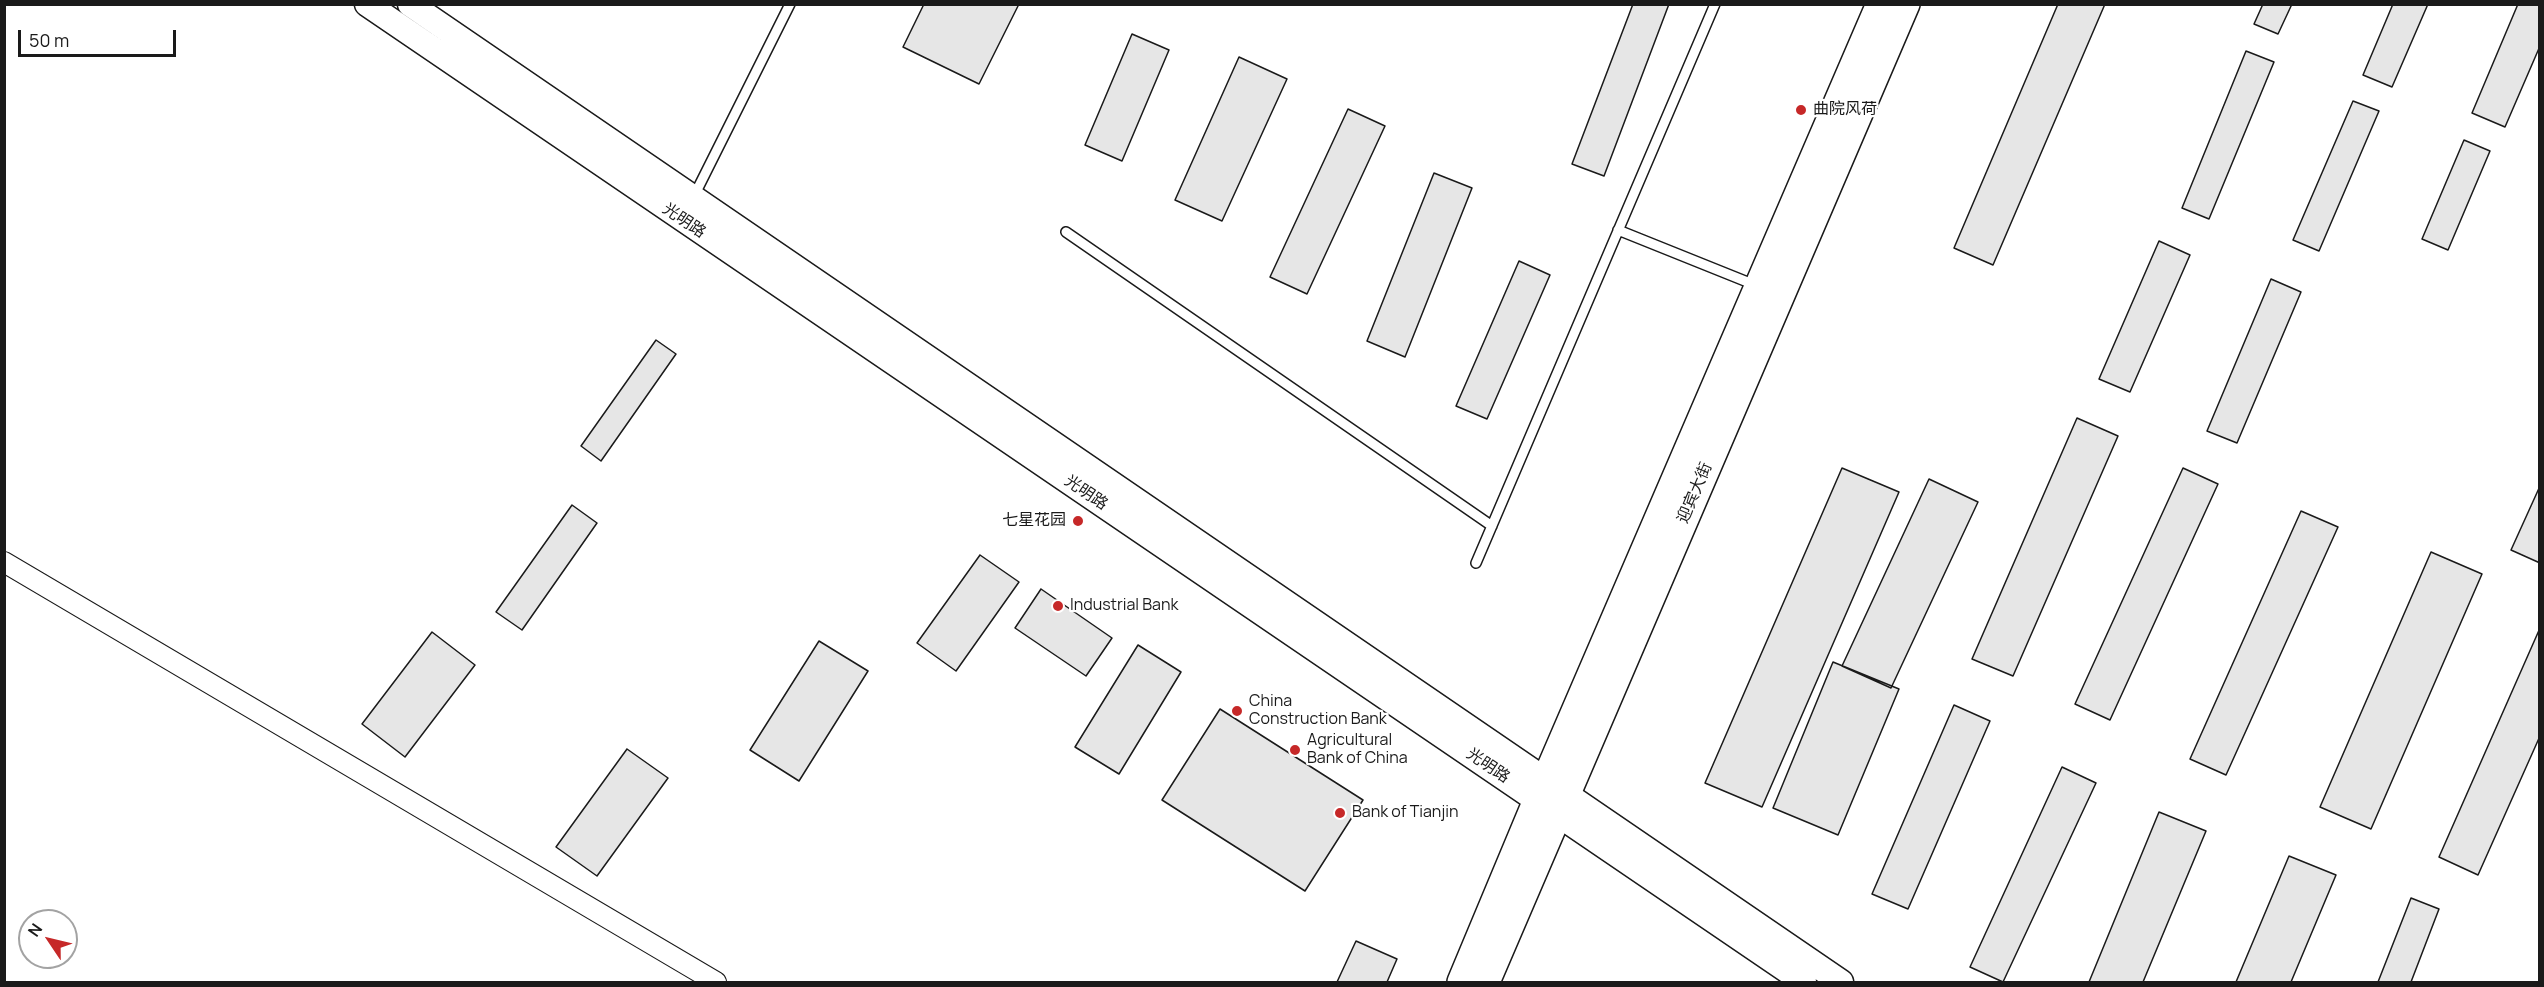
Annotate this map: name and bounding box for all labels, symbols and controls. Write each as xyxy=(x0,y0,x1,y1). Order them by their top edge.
scale bar xyxy=(21,18,178,56)
text: 50 m xyxy=(29,28,69,52)
place label: 曲院风荷 xyxy=(1813,100,1877,120)
marker: 曲院风荷 xyxy=(1794,103,1808,117)
street label: 光明路 xyxy=(659,200,709,242)
street label: 迎宾大街 xyxy=(1674,460,1716,526)
street label: 光明路 xyxy=(1061,472,1111,514)
place label: 七星花园 xyxy=(1002,511,1066,531)
marker: 七星花园 xyxy=(1071,514,1085,528)
place label: Industrial Bank xyxy=(1070,596,1178,616)
marker: Industrial Bank xyxy=(1051,599,1065,613)
place label: China Construction Bank xyxy=(1249,692,1387,730)
marker: China Construction Bank xyxy=(1230,704,1244,718)
place label: Agricultural Bank of China xyxy=(1307,731,1408,769)
marker: Agricultural Bank of China xyxy=(1288,743,1302,757)
street label: 光明路 xyxy=(1463,745,1513,787)
place label: Bank of Tianjin xyxy=(1352,803,1459,823)
marker: Bank of Tianjin xyxy=(1333,806,1347,820)
north arrow xyxy=(18,909,78,969)
text: N xyxy=(23,919,47,941)

